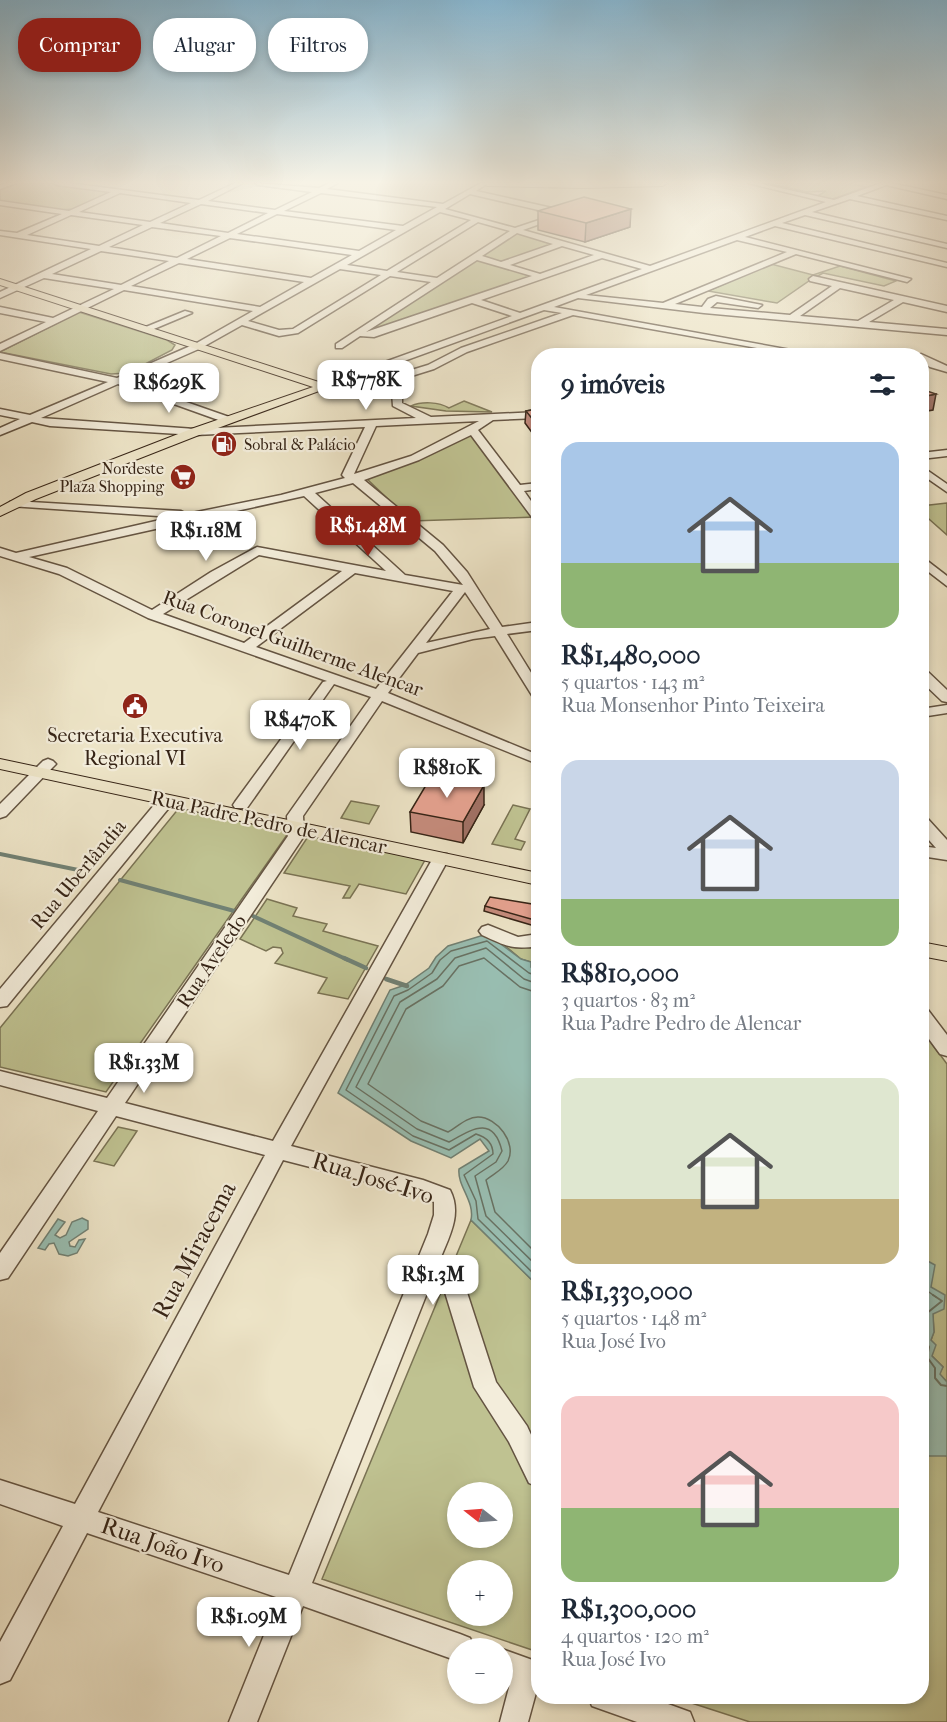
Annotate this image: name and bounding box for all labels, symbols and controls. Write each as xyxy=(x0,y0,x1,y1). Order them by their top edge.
chip: Comprar xyxy=(18,18,141,72)
chip: Alugar xyxy=(153,18,256,72)
chip: Filtros xyxy=(268,18,368,72)
pin: R$778K xyxy=(317,360,415,411)
pin: R$629K xyxy=(120,363,218,414)
text: R$778K xyxy=(331,368,401,391)
icon: filters xyxy=(866,368,899,401)
text: 9 imóveis xyxy=(561,369,665,400)
text: R$629K xyxy=(133,371,205,394)
fuel station icon: Sobral & Palácio xyxy=(209,429,239,459)
place label: Sobral & Palácio xyxy=(244,435,356,454)
place label: Nordeste Plaza Shopping xyxy=(59,459,164,496)
supermarket icon: Nordeste Plaza Shopping xyxy=(168,462,198,492)
icon: home xyxy=(676,481,784,589)
pin: R$1.48M xyxy=(313,506,423,557)
pin: R$1.18M xyxy=(151,511,261,562)
text: R$1.48M xyxy=(329,514,407,537)
text: R$1.18M xyxy=(170,519,242,542)
street label: Rua Coronel Guilherme Alencar xyxy=(159,586,427,702)
text: R$1,480,000 xyxy=(561,640,701,671)
text: 5 quartos · 143 m² xyxy=(561,671,704,694)
public building icon: Secretaria Executiva Regional VI xyxy=(120,691,150,721)
text: Rua Monsenhor Pinto Teixeira xyxy=(561,694,825,717)
pin: R$470K xyxy=(251,700,349,751)
text: R$470K xyxy=(264,708,336,731)
place label: Secretaria Executiva Regional VI xyxy=(47,724,224,770)
pin: R$810K xyxy=(398,748,496,799)
text: R$810K xyxy=(413,756,481,779)
street label: Rua Padre Pedro de Alencar xyxy=(149,786,389,859)
icon: home xyxy=(676,799,784,907)
street label: Rua Uberlândia xyxy=(26,814,131,934)
street label: Rua Aveledo xyxy=(172,910,251,1012)
text: R$810,000 xyxy=(561,958,679,989)
text: 3 quartos · 83 m² xyxy=(561,989,695,1012)
text: Rua Padre Pedro de Alencar xyxy=(561,1012,801,1035)
pin: R$1.33M xyxy=(89,1043,199,1094)
text: R$1.33M xyxy=(108,1051,180,1074)
icon: home xyxy=(676,1117,784,1225)
street label: Rua José Ivo xyxy=(309,1146,437,1210)
street label: Rua Miracema xyxy=(146,1176,242,1323)
pin: R$1.3M xyxy=(384,1255,482,1306)
text: R$1.3M xyxy=(402,1263,465,1286)
text: R$1,330,000 xyxy=(561,1276,693,1307)
text: 5 quartos · 148 m² xyxy=(561,1307,706,1330)
text: Rua José Ivo xyxy=(561,1330,666,1353)
icon: home xyxy=(676,1435,784,1543)
north arrow xyxy=(447,1482,513,1548)
map controls xyxy=(447,1482,513,1704)
street label: Rua João Ivo xyxy=(98,1511,228,1579)
button: + xyxy=(447,1560,513,1626)
text: R$1,300,000 xyxy=(561,1594,696,1625)
pin: R$1.09M xyxy=(194,1597,304,1648)
text: R$1.09M xyxy=(211,1605,287,1628)
text: 4 quartos · 120 m² xyxy=(561,1625,709,1648)
button: − xyxy=(447,1638,513,1704)
text: Rua José Ivo xyxy=(561,1648,666,1671)

